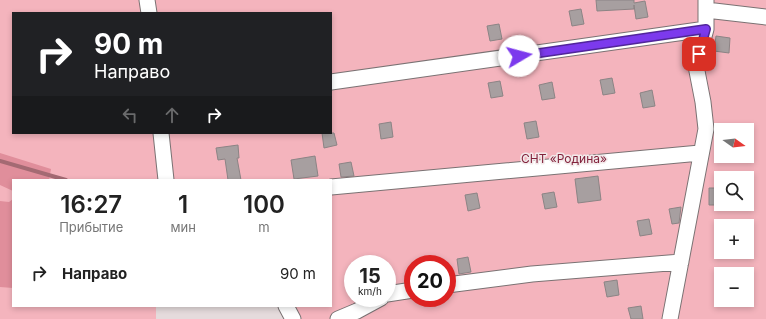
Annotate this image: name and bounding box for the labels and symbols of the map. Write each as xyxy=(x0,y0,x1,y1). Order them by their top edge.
position arrow xyxy=(498,35,540,77)
pin xyxy=(682,37,716,71)
north arrow xyxy=(714,123,754,163)
park label: СНТ «Родина» xyxy=(521,151,607,166)
speed limit sign: 20 xyxy=(404,255,456,307)

